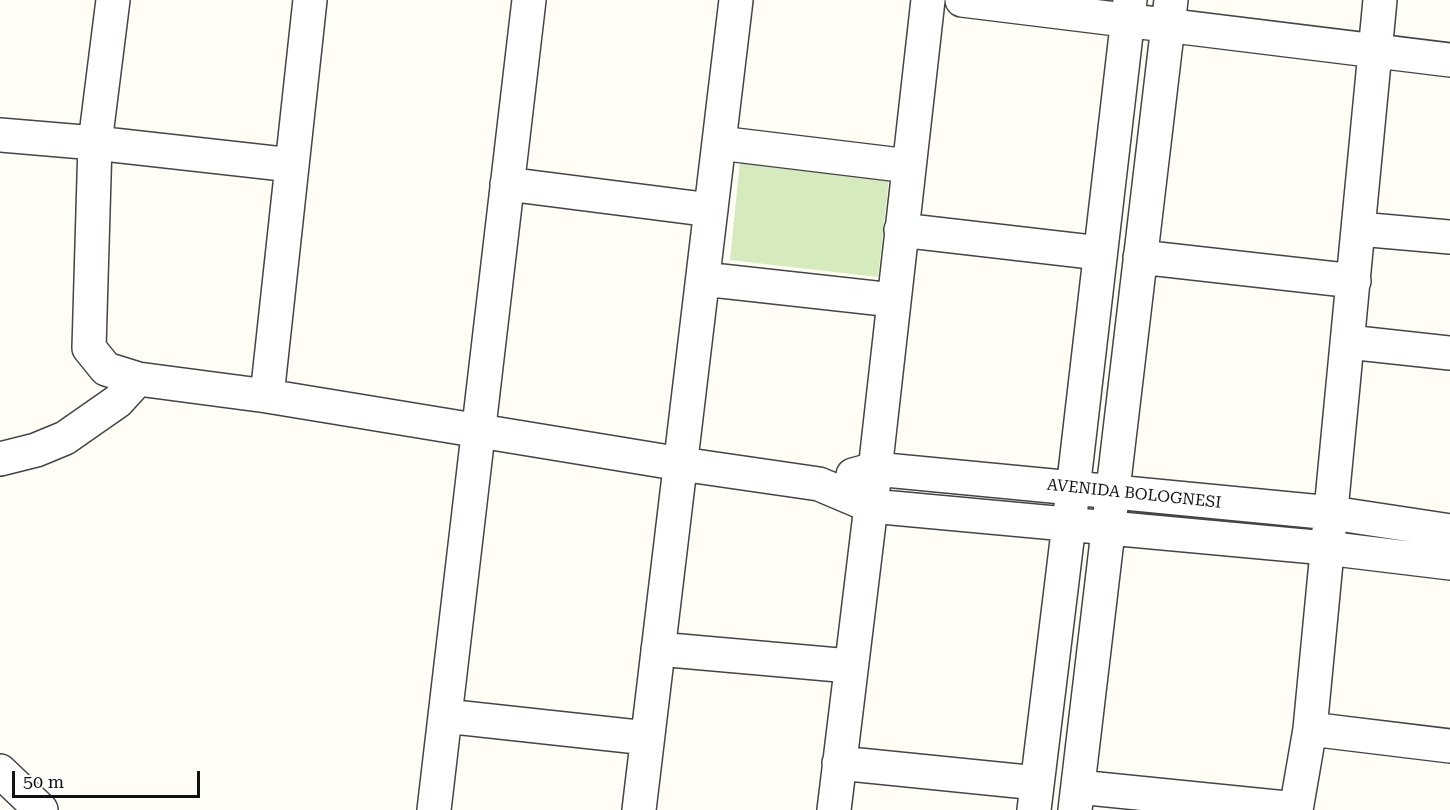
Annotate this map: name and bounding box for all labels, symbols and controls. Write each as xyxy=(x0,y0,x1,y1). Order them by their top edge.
street label: AVENIDA BOLOGNESI xyxy=(1046,475,1222,513)
scale bar xyxy=(15,759,202,797)
text: 50 m xyxy=(23,771,64,792)

